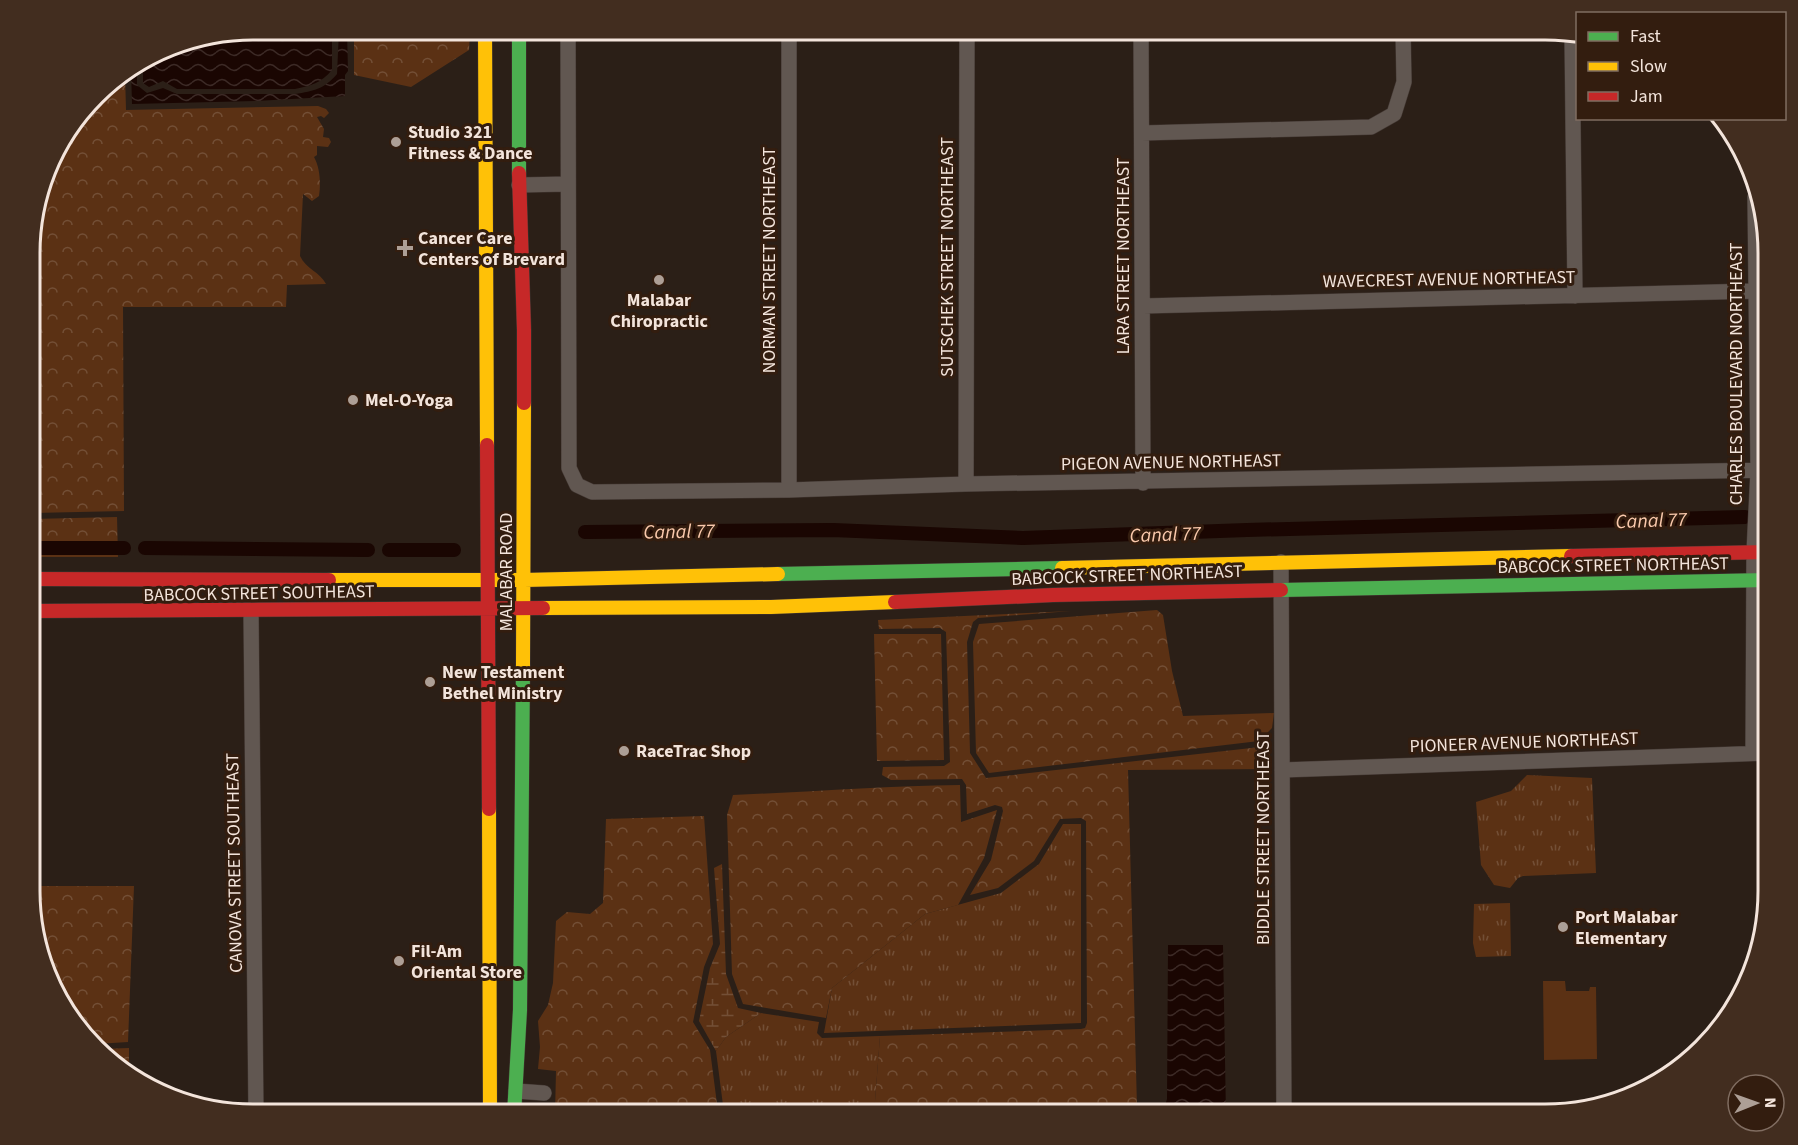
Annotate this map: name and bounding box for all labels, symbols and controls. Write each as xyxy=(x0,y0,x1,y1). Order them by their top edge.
legend xyxy=(1576,12,1786,120)
text: Fast xyxy=(1630,24,1661,49)
text: Slow xyxy=(1630,54,1667,79)
text: Jam xyxy=(1630,84,1663,109)
place label: Studio 321 Fitness & Dance xyxy=(408,120,533,166)
marker: Studio 321 Fitness & Dance xyxy=(389,135,403,149)
street label: SUTSCHEK STREET NORTHEAST xyxy=(935,137,960,377)
street label: NORMAN STREET NORTHEAST xyxy=(757,146,782,373)
street label: LARA STREET NORTHEAST xyxy=(1111,157,1136,354)
place label: Cancer Care Centers of Brevard xyxy=(418,226,565,272)
marker: Cancer Care Centers of Brevard xyxy=(396,239,414,257)
street label: CHARLES BOULEVARD NORTHEAST xyxy=(1724,242,1749,505)
street label: WAVECREST AVENUE NORTHEAST xyxy=(1322,265,1576,294)
marker: Malabar Chiropractic xyxy=(652,273,666,287)
place label: Malabar Chiropractic xyxy=(610,288,708,334)
place label: Mel-O-Yoga xyxy=(365,388,453,413)
marker: Mel-O-Yoga xyxy=(346,393,360,407)
street label: PIGEON AVENUE NORTHEAST xyxy=(1061,448,1282,477)
water label: Canal 77 xyxy=(1615,506,1688,536)
street label: MALABAR ROAD xyxy=(494,513,519,631)
water label: Canal 77 xyxy=(643,517,716,547)
water label: Canal 77 xyxy=(1129,520,1202,550)
street label: BABCOCK STREET NORTHEAST xyxy=(1497,551,1729,580)
street label: BABCOCK STREET NORTHEAST xyxy=(1011,559,1243,592)
street label: BABCOCK STREET SOUTHEAST xyxy=(143,579,375,608)
place label: New Testament Bethel Ministry xyxy=(442,660,564,706)
marker: New Testament Bethel Ministry xyxy=(423,675,437,689)
street label: PIONEER AVENUE NORTHEAST xyxy=(1409,726,1639,759)
street label: BIDDLE STREET NORTHEAST xyxy=(1251,731,1276,945)
place label: RaceTrac Shop xyxy=(636,739,751,764)
marker: RaceTrac Shop xyxy=(617,744,631,758)
street label: CANOVA STREET SOUTHEAST xyxy=(220,752,249,973)
place label: Port Malabar Elementary xyxy=(1575,905,1678,951)
marker: Port Malabar Elementary xyxy=(1556,920,1570,934)
place label: Fil-Am Oriental Store xyxy=(411,939,522,985)
marker: Fil-Am Oriental Store xyxy=(392,954,406,968)
north arrow xyxy=(1726,1073,1786,1133)
text: N xyxy=(1759,1097,1781,1108)

